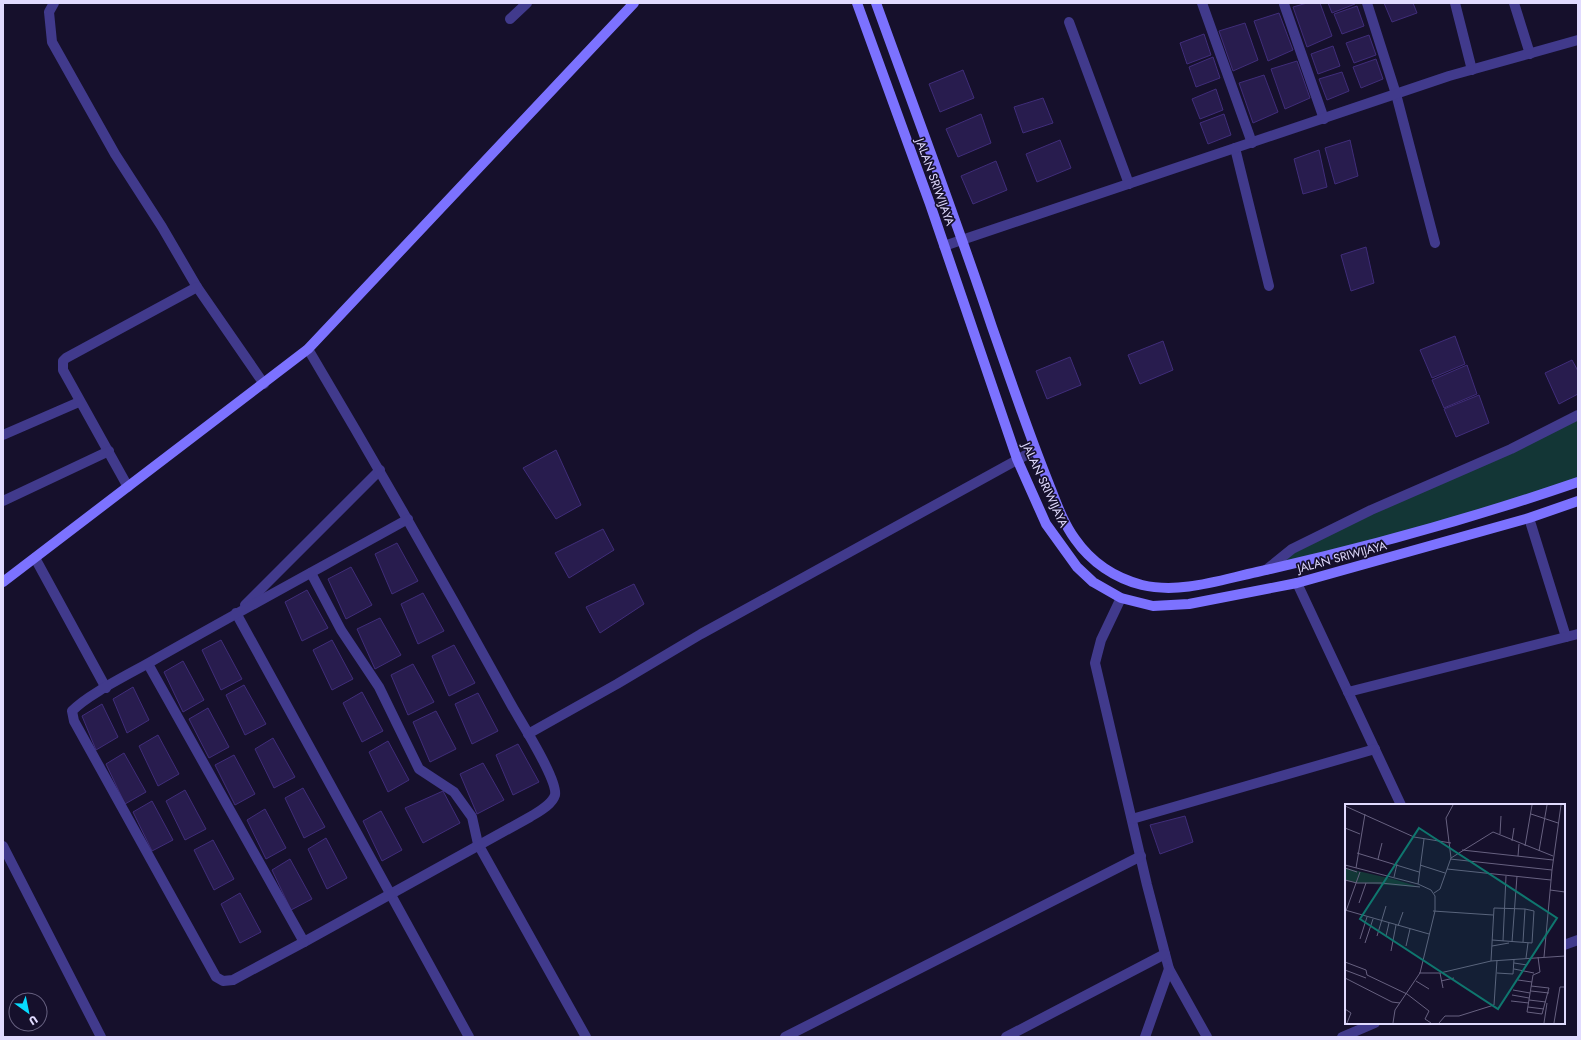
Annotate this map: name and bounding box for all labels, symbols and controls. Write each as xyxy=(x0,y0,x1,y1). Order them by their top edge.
street label: JALAN SRIWIJAYA xyxy=(910,134,959,228)
street label: JALAN SRIWIJAYA xyxy=(1017,438,1073,530)
street label: JALAN SRIWIJAYA xyxy=(1293,536,1389,578)
inset map xyxy=(1345,804,1565,1024)
north arrow xyxy=(8,992,48,1032)
text: U xyxy=(26,1012,41,1029)

